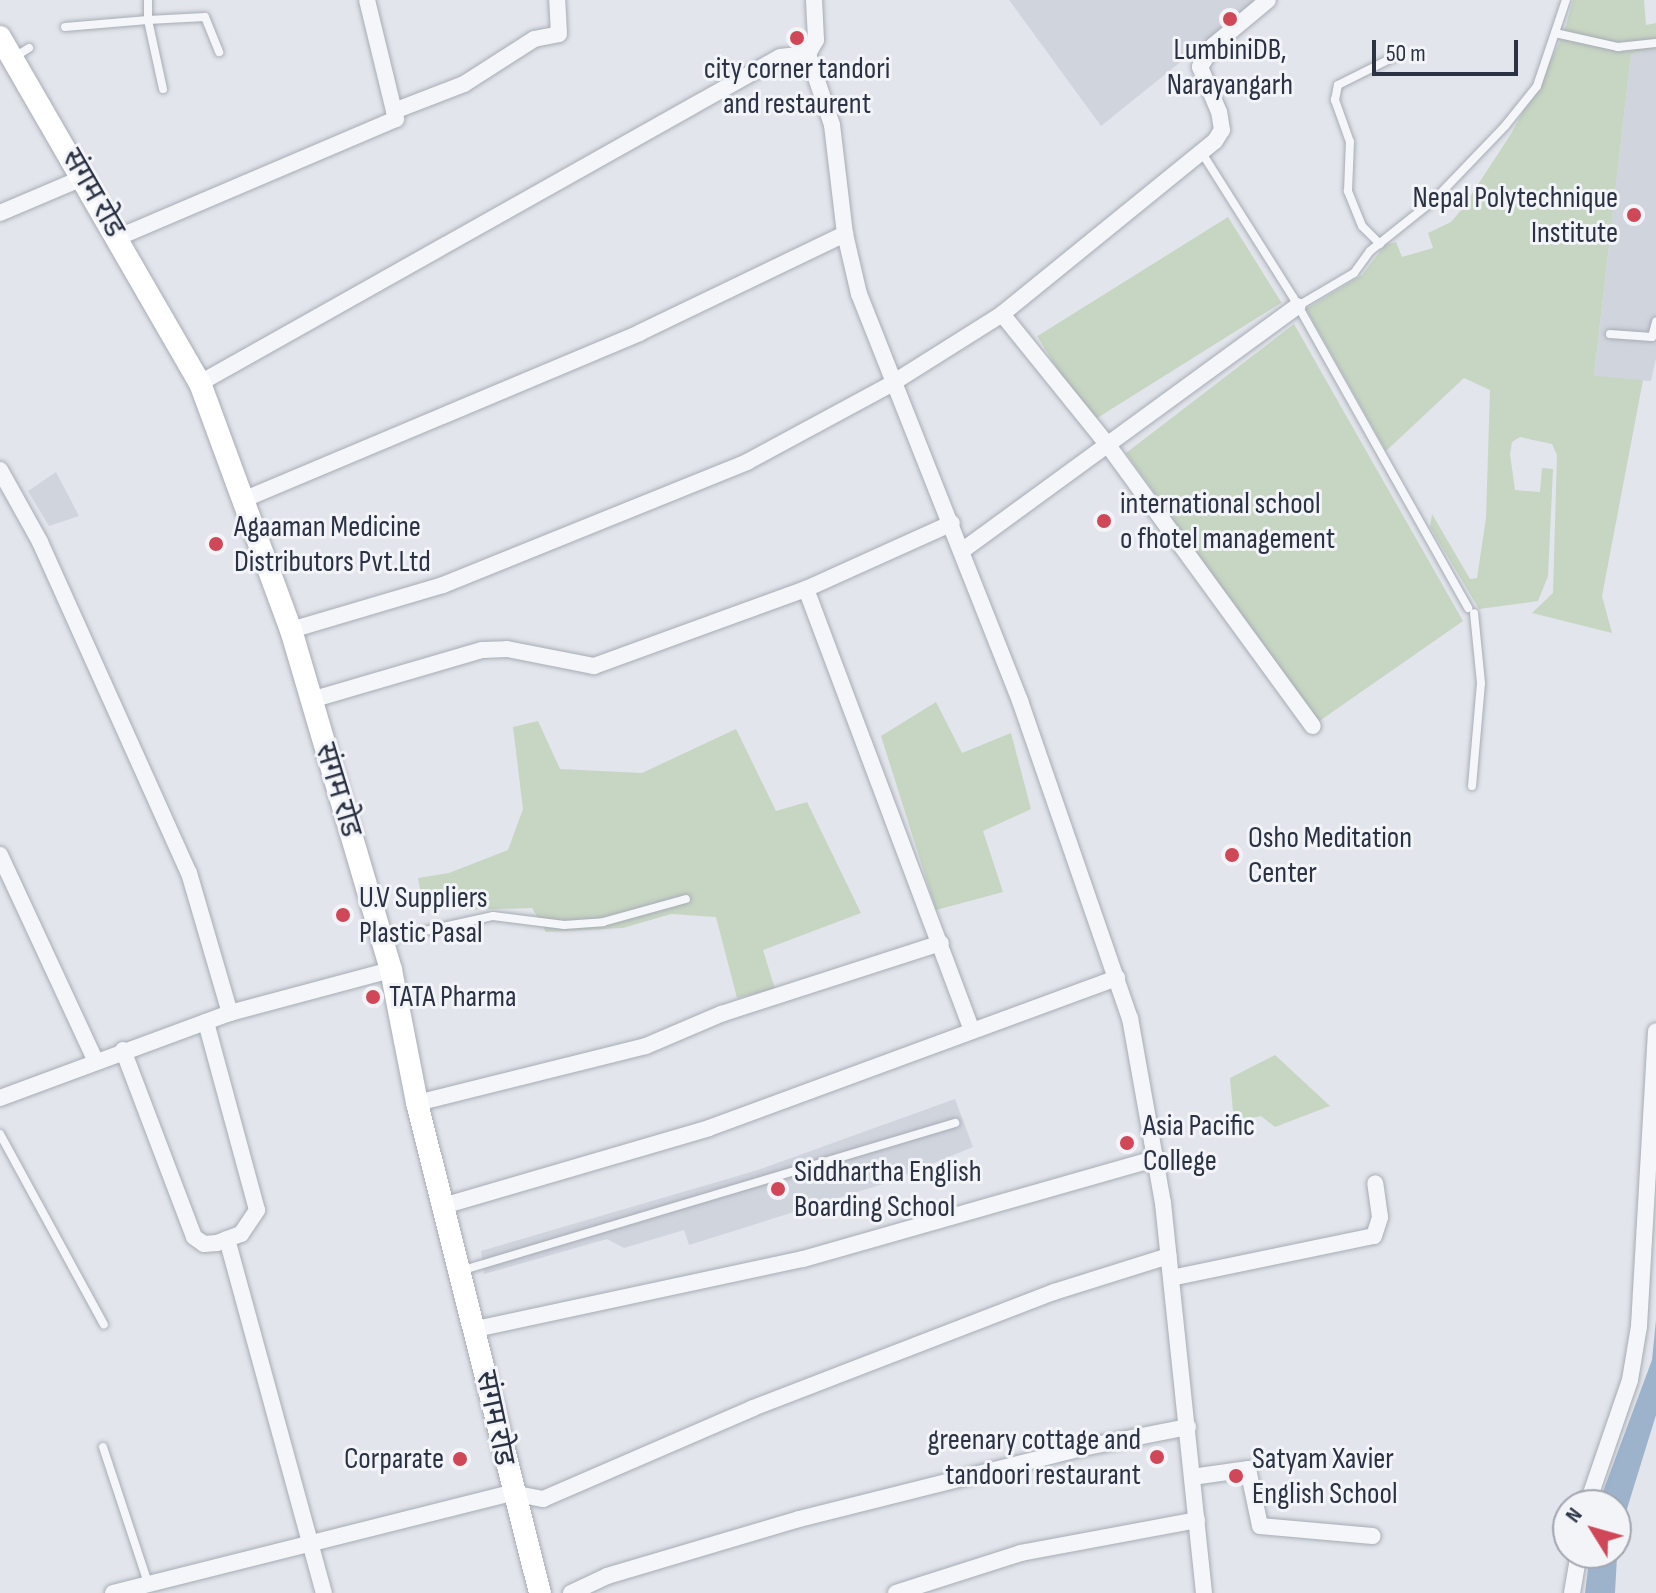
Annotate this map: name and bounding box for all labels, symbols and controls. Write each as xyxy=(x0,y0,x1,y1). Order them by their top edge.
marker: LumbiniDB, Narayangarh xyxy=(1221,10,1239,28)
scale bar xyxy=(1376,24,1522,74)
marker: city corner tandori and restaurent xyxy=(788,29,806,47)
place label: LumbiniDB, Narayangarh xyxy=(1167,32,1293,102)
text: 50 m xyxy=(1386,39,1426,68)
place label: city corner tandori and restaurent xyxy=(704,51,890,122)
street label: संगम रोड xyxy=(53,142,133,244)
place label: Nepal Polytechnique Institute xyxy=(1413,180,1618,250)
marker: Nepal Polytechnique Institute xyxy=(1625,206,1643,224)
place label: international school o fhotel management xyxy=(1120,486,1335,556)
place label: Agaaman Medicine Distributors Pvt.Ltd xyxy=(234,509,431,580)
marker: international school o fhotel management xyxy=(1095,512,1113,530)
marker: Agaaman Medicine Distributors Pvt.Ltd xyxy=(205,533,227,555)
street label: संगम रोड xyxy=(307,739,369,841)
place label: Osho Meditation Center xyxy=(1248,820,1412,890)
marker: Osho Meditation Center xyxy=(1223,846,1241,864)
place label: U.V Suppliers Plastic Pasal xyxy=(359,880,488,950)
marker: U.V Suppliers Plastic Pasal xyxy=(334,906,352,924)
place label: TATA Pharma xyxy=(389,979,517,1015)
marker: TATA Pharma xyxy=(364,988,382,1006)
place label: Asia Pacific College xyxy=(1143,1108,1255,1178)
marker: Asia Pacific College xyxy=(1118,1134,1136,1152)
place label: Siddhartha English Boarding School xyxy=(794,1154,982,1224)
marker: Siddhartha English Boarding School xyxy=(769,1180,787,1198)
street label: संगम रोड xyxy=(467,1367,523,1469)
place label: greenary cottage and tandoori restaurant xyxy=(928,1422,1141,1492)
place label: Corparate xyxy=(344,1441,444,1477)
place label: Satyam Xavier English School xyxy=(1252,1441,1397,1512)
marker: greenary cottage and tandoori restaurant xyxy=(1148,1448,1166,1466)
marker: Corparate xyxy=(451,1450,469,1468)
marker: Satyam Xavier English School xyxy=(1227,1467,1245,1485)
north arrow xyxy=(1552,1489,1632,1569)
text: N xyxy=(1560,1503,1588,1528)

